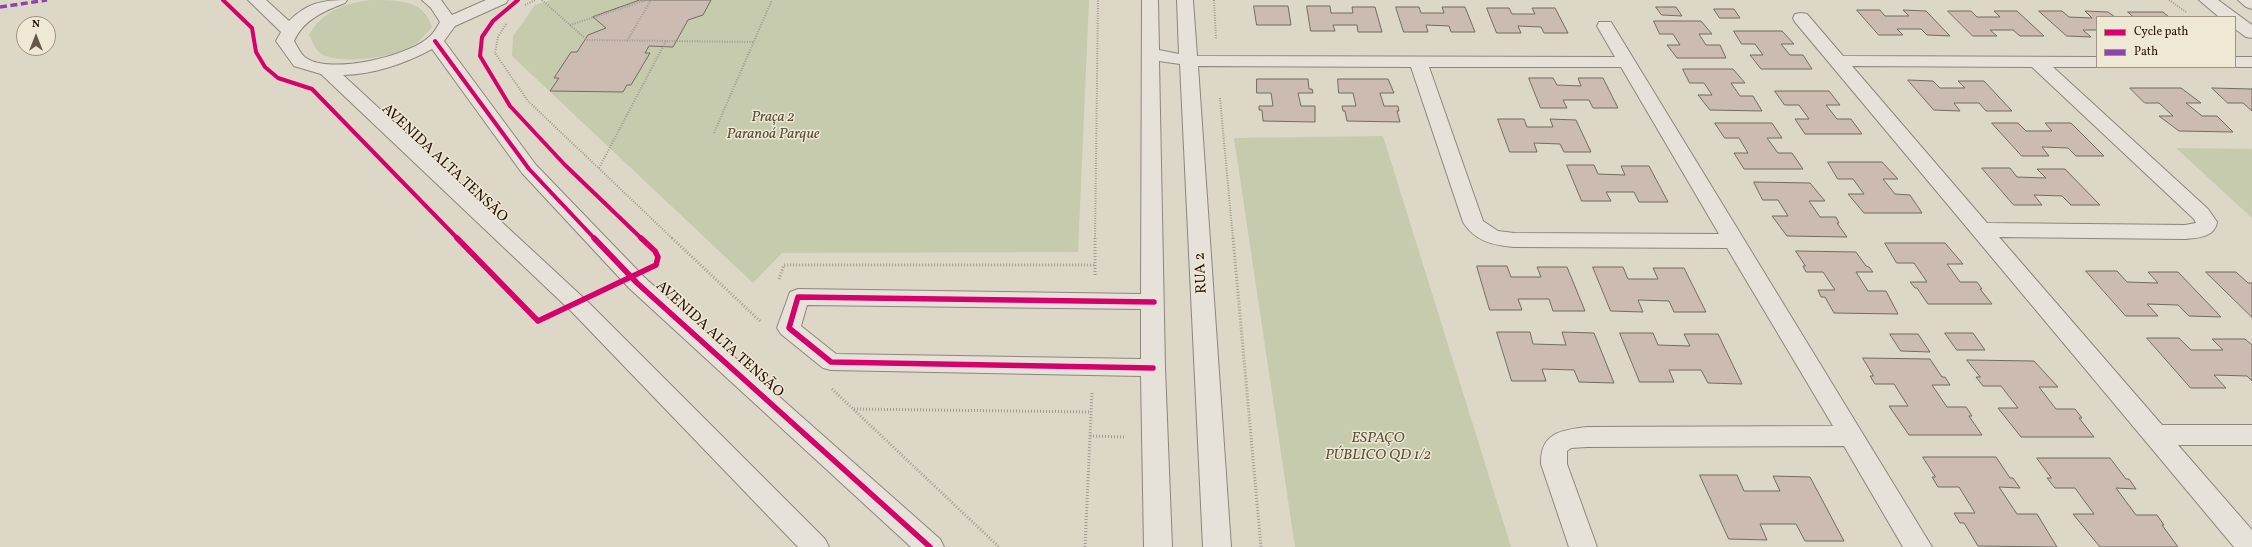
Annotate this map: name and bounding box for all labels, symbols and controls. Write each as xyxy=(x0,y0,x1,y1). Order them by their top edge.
north arrow xyxy=(16,16,56,56)
legend xyxy=(2096,16,2236,68)
text: N xyxy=(32,17,40,32)
text: Cycle path xyxy=(2134,24,2189,40)
text: Path xyxy=(2134,44,2158,60)
street label: AVENIDA ALTA TENSÃO xyxy=(377,101,511,227)
park label: Praça 2 Paranoá Parque xyxy=(727,109,819,144)
street label: RUA 2 xyxy=(1192,252,1212,294)
street label: AVENIDA ALTA TENSÃO xyxy=(651,278,787,402)
park label: ESPAÇO PÚBLICO QD 1/2 xyxy=(1325,430,1431,465)

